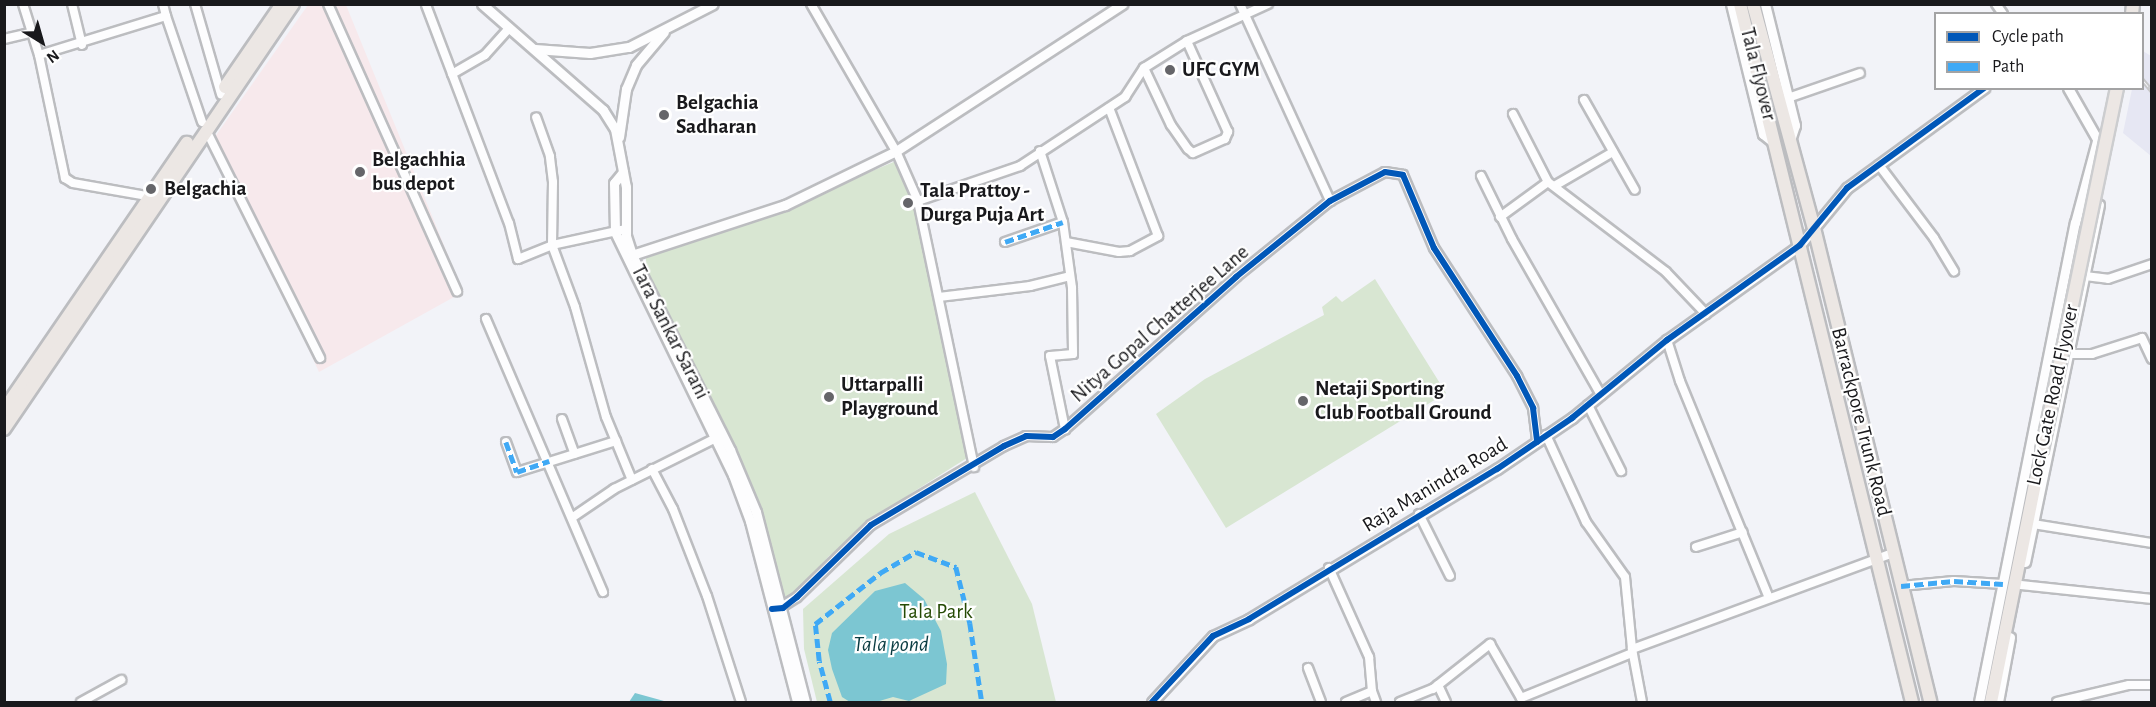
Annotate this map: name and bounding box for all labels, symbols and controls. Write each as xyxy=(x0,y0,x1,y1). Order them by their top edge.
north arrow xyxy=(12,12,72,72)
legend xyxy=(1934,12,2144,90)
street label: Tala Flyover xyxy=(1734,25,1782,123)
text: Cycle path xyxy=(1992,28,2064,46)
text: N xyxy=(44,47,62,66)
place label: UFC GYM xyxy=(1182,57,1260,83)
text: Path xyxy=(1992,58,2024,76)
marker: UFC GYM xyxy=(1163,63,1177,77)
place label: Belgachia Sadharan xyxy=(676,90,759,140)
marker: Belgachia Sadharan xyxy=(657,108,671,122)
place label: Belgachhia bus depot xyxy=(372,147,466,197)
marker: Belgachhia bus depot xyxy=(353,165,367,179)
place label: Belgachia xyxy=(164,176,247,202)
place label: Tala Prattoy - Durga Puja Art xyxy=(920,178,1044,228)
marker: Belgachia xyxy=(142,180,160,198)
marker: Tala Prattoy - Durga Puja Art xyxy=(901,196,915,210)
street label: Nitya Gopal Chatterjee Lane xyxy=(1066,240,1254,408)
street label: Tara Sankar Sarani xyxy=(625,260,715,404)
street label: Lock Gate Road Flyover xyxy=(2021,302,2085,488)
street label: Barrackpore Trunk Road xyxy=(1825,325,1897,519)
place label: Uttarpalli Playground xyxy=(841,372,938,422)
place label: Netaji Sporting Club Football Ground xyxy=(1315,376,1492,426)
marker: Uttarpalli Playground xyxy=(822,390,836,404)
marker: Netaji Sporting Club Football Ground xyxy=(1296,394,1310,408)
street label: Raja Manindra Road xyxy=(1358,432,1512,538)
park label: Tala Park xyxy=(899,599,973,625)
water label: Tala pond xyxy=(853,632,929,658)

